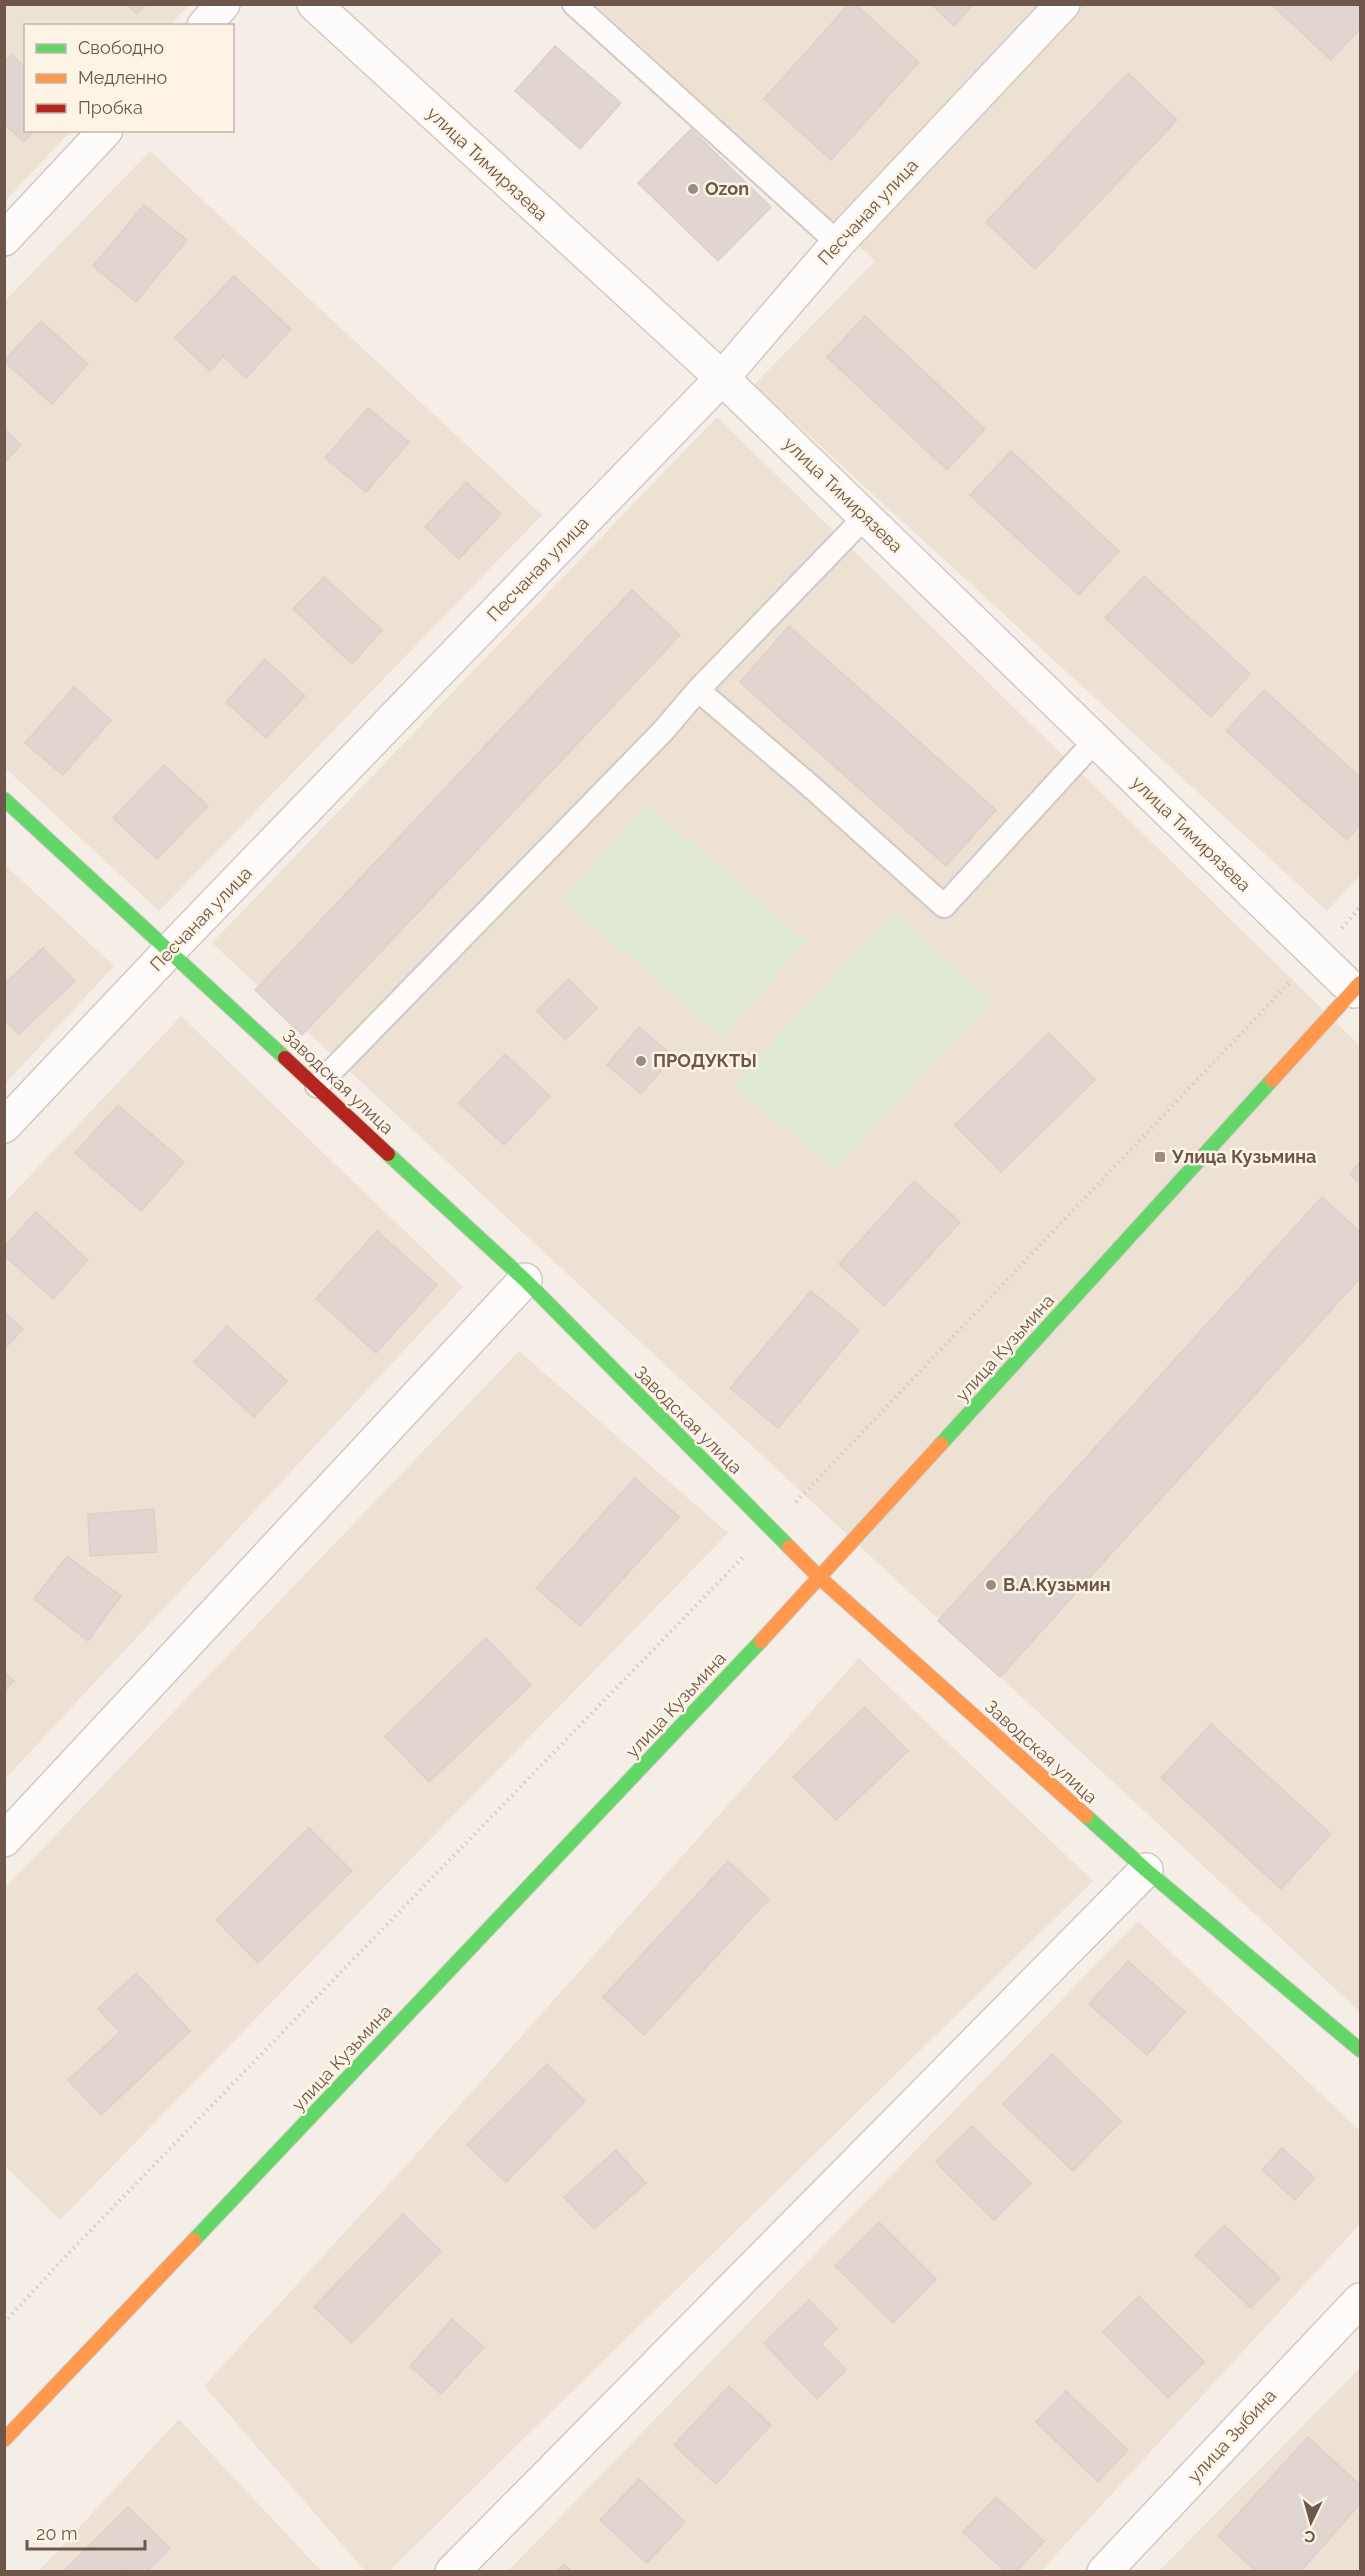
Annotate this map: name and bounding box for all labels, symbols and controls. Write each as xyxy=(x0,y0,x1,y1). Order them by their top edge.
legend xyxy=(24,24,234,132)
text: Свободно xyxy=(78,37,164,58)
text: Медленно xyxy=(78,67,167,88)
text: Пробка xyxy=(78,97,143,118)
street label: улица Тимирязева xyxy=(423,102,552,225)
street label: Песчаная улица xyxy=(813,154,922,269)
place label: Ozon xyxy=(705,178,749,199)
marker: Ozon xyxy=(686,182,700,196)
street label: улица Тимирязева xyxy=(780,433,907,557)
street label: Песчаная улица xyxy=(482,512,593,625)
street label: улица Тимирязева xyxy=(1128,772,1255,896)
street label: Песчаная улица xyxy=(145,862,256,975)
street label: Заводская улица xyxy=(279,1025,398,1138)
place label: ПРОДУКТЫ xyxy=(653,1050,757,1071)
marker: ПРОДУКТЫ xyxy=(634,1054,648,1068)
place label: Улица Кузьмина xyxy=(1171,1146,1316,1167)
marker: Улица Кузьмина xyxy=(1153,1150,1167,1164)
street label: улица Кузьмина xyxy=(951,1290,1058,1405)
street label: Заводская улица xyxy=(630,1361,747,1478)
place label: В.А.Кузьмин xyxy=(1003,1574,1111,1595)
marker: В.А.Кузьмин xyxy=(984,1578,998,1592)
street label: улица Кузьмина xyxy=(621,1648,730,1762)
street label: Заводская улица xyxy=(981,1696,1102,1808)
street label: улица Кузьмина xyxy=(287,2001,396,2115)
street label: улица Зыбина xyxy=(1183,2385,1280,2487)
north arrow xyxy=(1281,2492,1341,2552)
scale bar xyxy=(27,2513,146,2551)
text: 20 m xyxy=(36,2523,78,2544)
text: С xyxy=(1303,2527,1316,2546)

